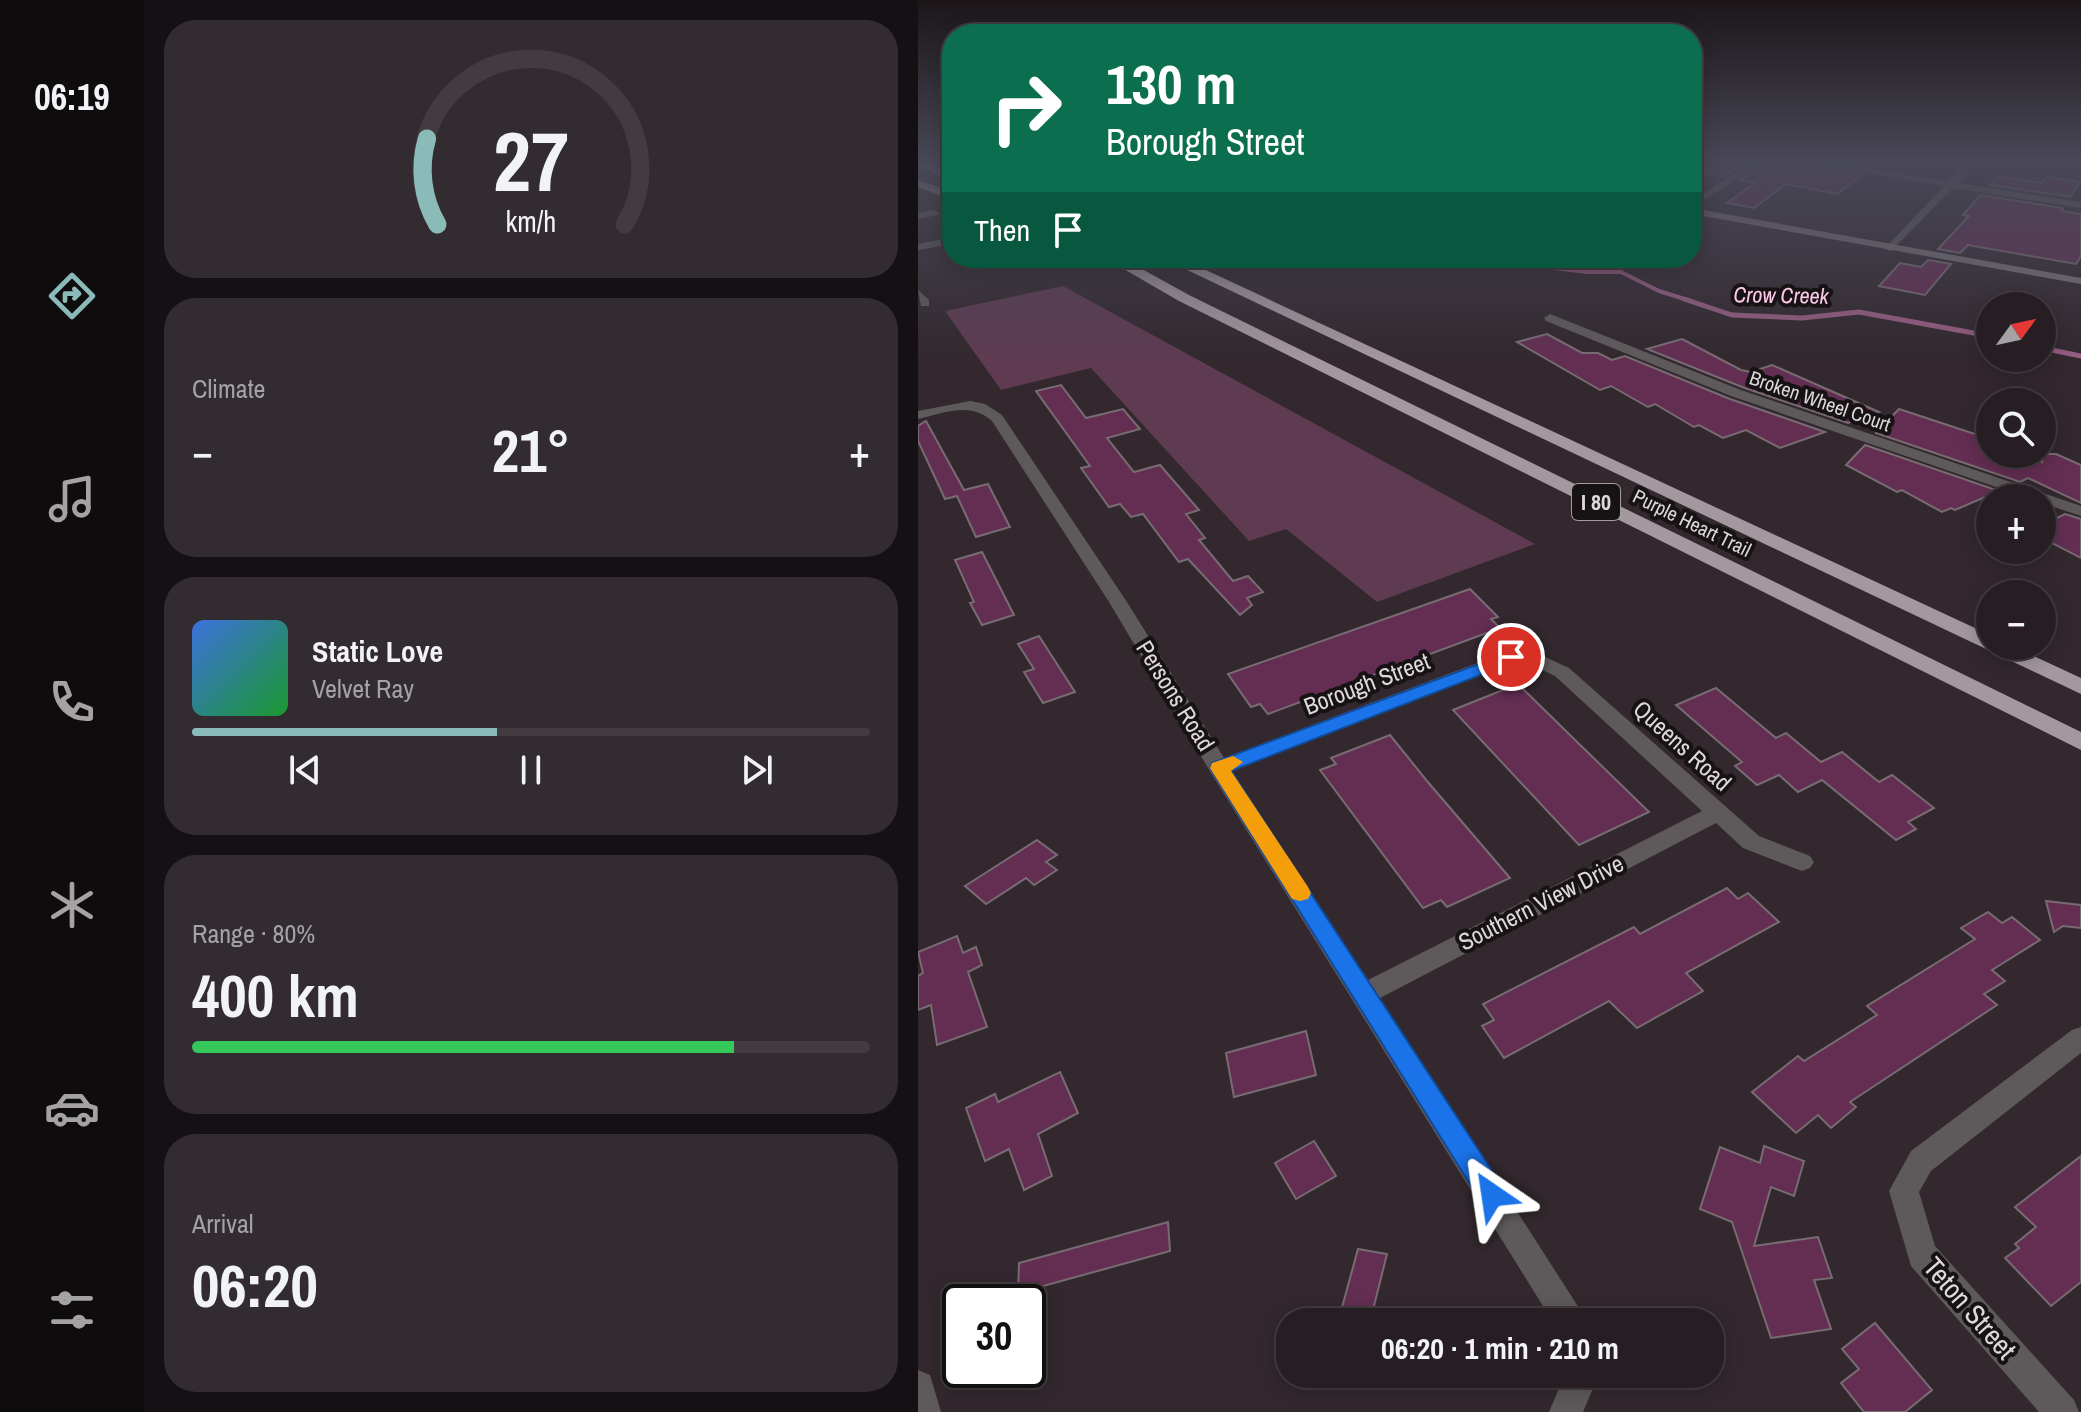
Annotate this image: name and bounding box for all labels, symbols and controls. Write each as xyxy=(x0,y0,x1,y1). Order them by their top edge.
text: 130 m xyxy=(1106,46,1236,121)
icon: right xyxy=(974,56,1078,160)
text: 06:19 xyxy=(34,73,110,121)
text: 27 xyxy=(493,105,569,217)
text: Borough Street xyxy=(1106,118,1305,166)
text: km/h xyxy=(506,202,556,241)
icon: arrive xyxy=(1046,208,1090,252)
text: Then xyxy=(974,210,1030,250)
icon: directions xyxy=(44,268,100,324)
water label: Crow Creek xyxy=(1733,279,1830,311)
north arrow xyxy=(1976,292,2056,372)
map controls xyxy=(1976,292,2056,660)
street label: Broken Wheel Court xyxy=(1746,364,1895,437)
text: Climate xyxy=(192,371,265,406)
button: search xyxy=(1976,388,2056,468)
text: 21° xyxy=(492,410,570,491)
text: − xyxy=(192,421,213,481)
text: + xyxy=(849,421,870,481)
icon: music xyxy=(44,471,100,527)
street label: Purple Heart Trail xyxy=(1629,482,1756,563)
road number: I 80 xyxy=(1572,484,1620,520)
button: + xyxy=(1976,484,2056,564)
button: − xyxy=(1976,580,2056,660)
pin xyxy=(1477,623,1545,691)
text: Static Love xyxy=(312,631,443,671)
street label: Persons Road xyxy=(1129,634,1222,757)
icon: arrive xyxy=(1489,635,1533,679)
street label: Borough Street xyxy=(1299,644,1435,722)
text: Velvet Ray xyxy=(312,671,414,706)
icon: phone xyxy=(44,674,100,730)
street label: Queens Road xyxy=(1627,693,1739,798)
icon: previous xyxy=(283,748,327,792)
icon: pause xyxy=(509,748,553,792)
icon: next xyxy=(735,748,779,792)
street label: Southern View Drive xyxy=(1453,847,1629,958)
icon: climate xyxy=(44,877,100,933)
text: Range · 80% xyxy=(192,916,315,951)
text: 400 km xyxy=(192,955,359,1036)
icon: car xyxy=(44,1080,100,1136)
position arrow xyxy=(1450,1153,1534,1237)
text: Arrival xyxy=(192,1206,254,1241)
text: 06:20 xyxy=(192,1245,318,1326)
street label: Teton Street xyxy=(1915,1249,2025,1367)
icon: filters xyxy=(44,1282,100,1338)
speed limit sign: 30 xyxy=(942,1284,1046,1388)
text: 06:20 · 1 min · 210 m xyxy=(1381,1328,1619,1368)

